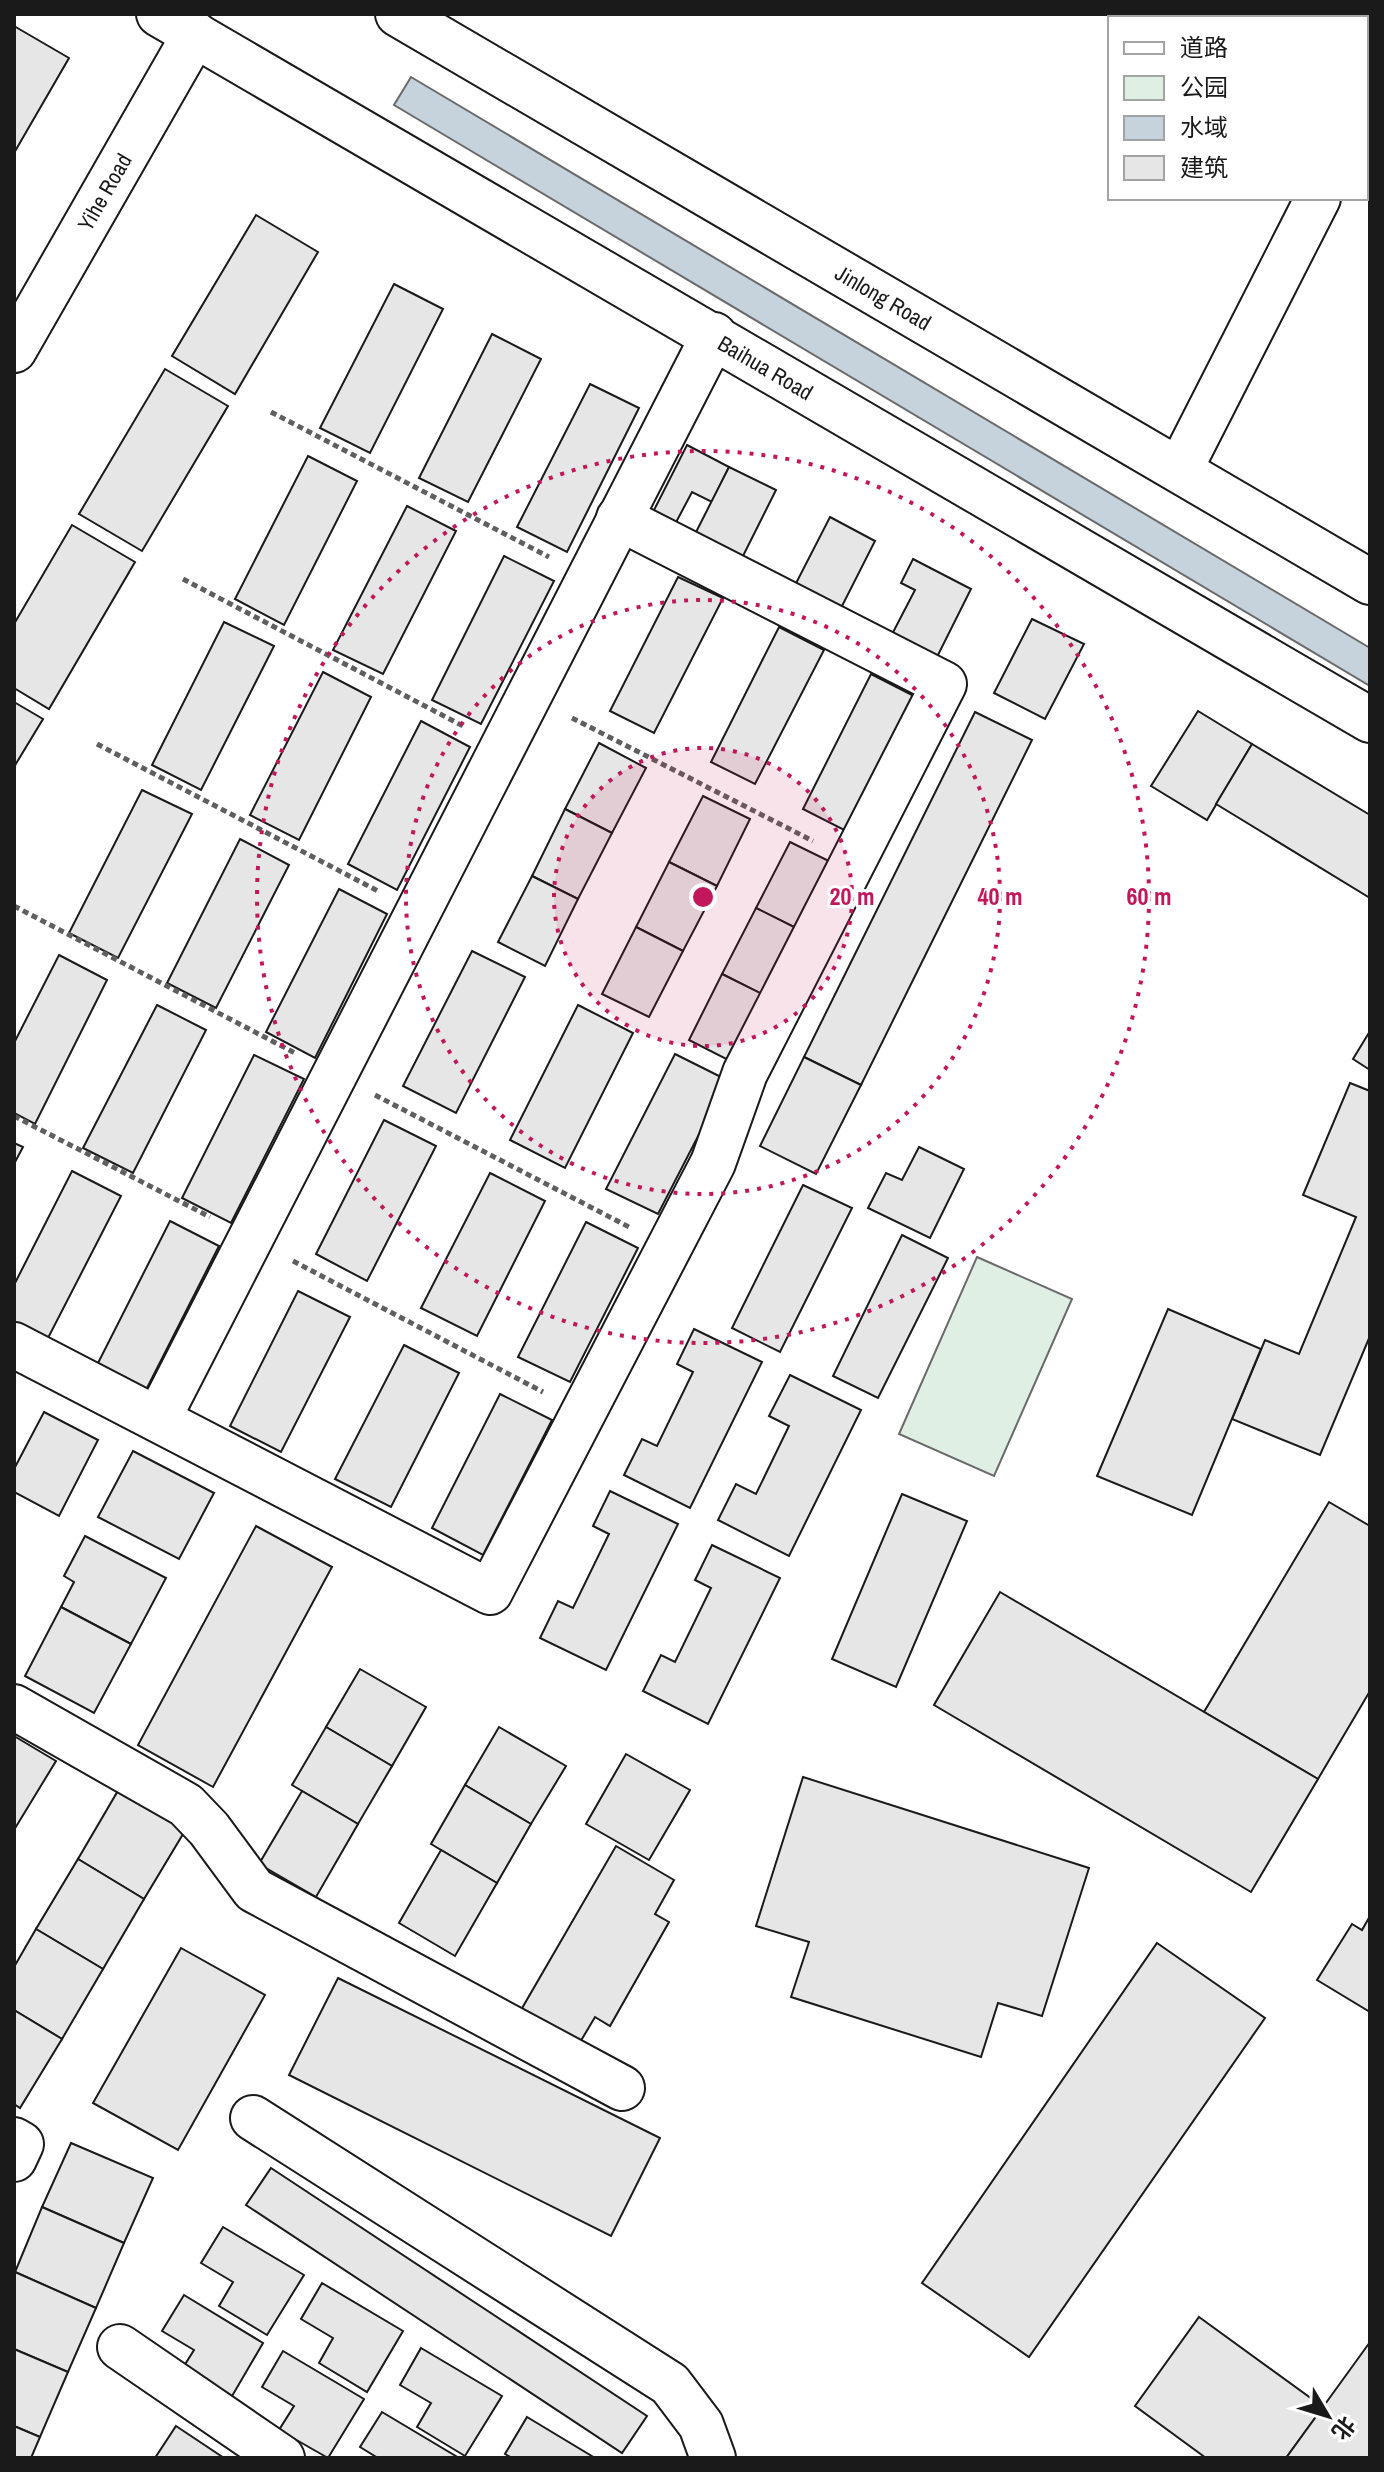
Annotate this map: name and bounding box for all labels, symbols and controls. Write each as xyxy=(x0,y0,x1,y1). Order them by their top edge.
legend xyxy=(1108,16,1368,200)
text: 道路 xyxy=(1180,31,1228,63)
text: 公园 xyxy=(1180,71,1228,103)
text: 水域 xyxy=(1180,111,1228,143)
street label: Yihe Road xyxy=(70,148,139,236)
text: 建筑 xyxy=(1180,151,1228,183)
street label: Jinlong Road xyxy=(830,258,937,337)
street label: Baihua Road xyxy=(712,328,819,407)
text: 20 m xyxy=(830,880,874,912)
text: 40 m xyxy=(978,880,1022,912)
text: 60 m xyxy=(1127,880,1171,912)
centre of rings xyxy=(689,883,717,911)
north arrow xyxy=(1288,2376,1368,2456)
text: 北 xyxy=(1325,2410,1362,2446)

